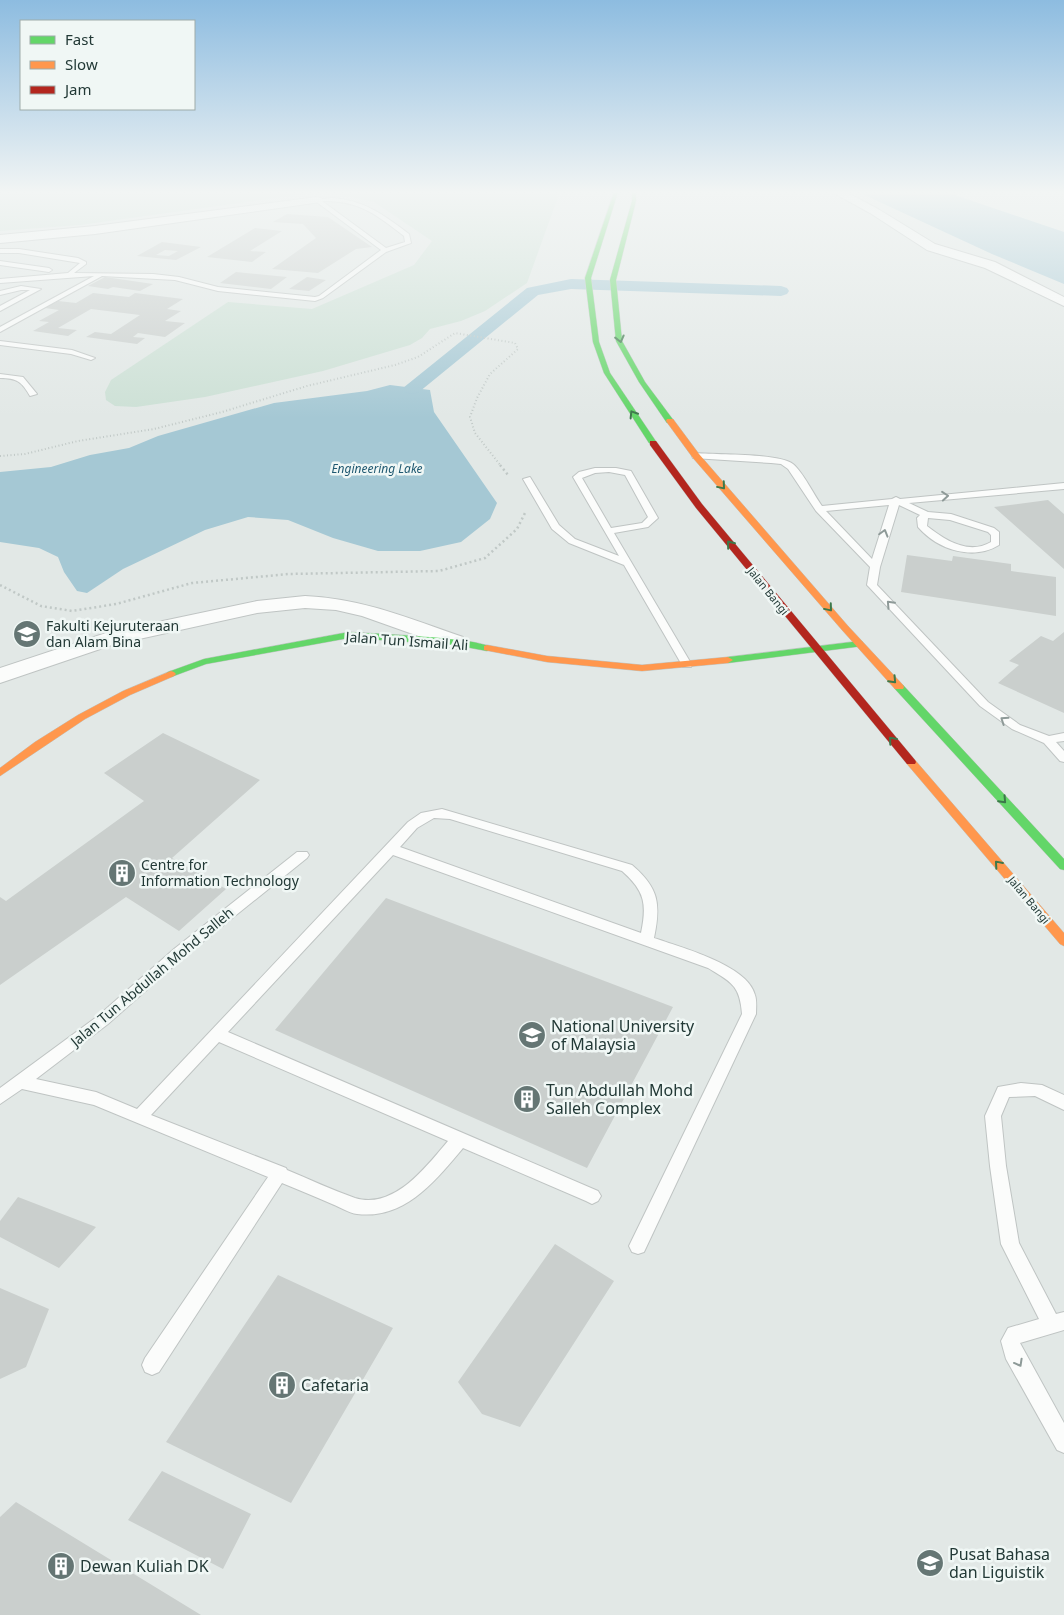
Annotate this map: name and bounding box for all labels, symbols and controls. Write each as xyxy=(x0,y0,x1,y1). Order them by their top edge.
legend xyxy=(20,20,195,110)
text: Fast xyxy=(65,29,94,49)
text: Slow xyxy=(65,54,98,74)
text: Jam xyxy=(63,79,92,99)
one-way arrow xyxy=(614,334,625,343)
one-way arrow xyxy=(629,411,639,420)
water label: Engineering Lake xyxy=(331,460,423,477)
one-way arrow xyxy=(716,480,725,489)
one-way arrow xyxy=(941,491,949,502)
one-way arrow xyxy=(879,530,889,538)
one-way arrow xyxy=(728,541,736,550)
street label: Jalan Bangi xyxy=(744,563,792,618)
one-way arrow xyxy=(887,601,896,610)
one-way arrow xyxy=(823,603,832,612)
place label: Fakulti Kejuruteraan dan Alam Bina xyxy=(46,616,179,651)
school or university icon: Fakulti Kejuruteraan dan Alam Bina xyxy=(12,619,42,649)
street label: Jalan Tun Ismail Ali xyxy=(343,627,469,654)
one-way arrow xyxy=(887,674,896,683)
one-way arrow xyxy=(1000,717,1010,726)
one-way arrow xyxy=(889,737,898,746)
one-way arrow xyxy=(997,794,1006,803)
place label: Centre for Information Technology xyxy=(141,855,300,890)
building icon: Centre for Information Technology xyxy=(107,858,137,888)
one-way arrow xyxy=(995,860,1004,869)
street label: Jalan Bangi xyxy=(1004,872,1054,927)
street label: Jalan Tun Abdullah Mohd Salleh xyxy=(65,903,237,1052)
place label: National University of Malaysia xyxy=(551,1015,695,1055)
school or university icon: National University of Malaysia xyxy=(517,1020,547,1050)
place label: Tun Abdullah Mohd Salleh Complex xyxy=(546,1079,693,1119)
building icon: Tun Abdullah Mohd Salleh Complex xyxy=(512,1084,542,1114)
one-way arrow xyxy=(1013,1358,1023,1367)
building icon: Cafetaria xyxy=(267,1370,297,1400)
place label: Cafetaria xyxy=(301,1374,369,1396)
place label: Pusat Bahasa dan Liguistik xyxy=(949,1543,1050,1583)
school or university icon: Pusat Bahasa dan Liguistik xyxy=(915,1548,945,1578)
building icon: Dewan Kuliah DK xyxy=(46,1551,76,1581)
place label: Dewan Kuliah DK xyxy=(80,1555,209,1577)

